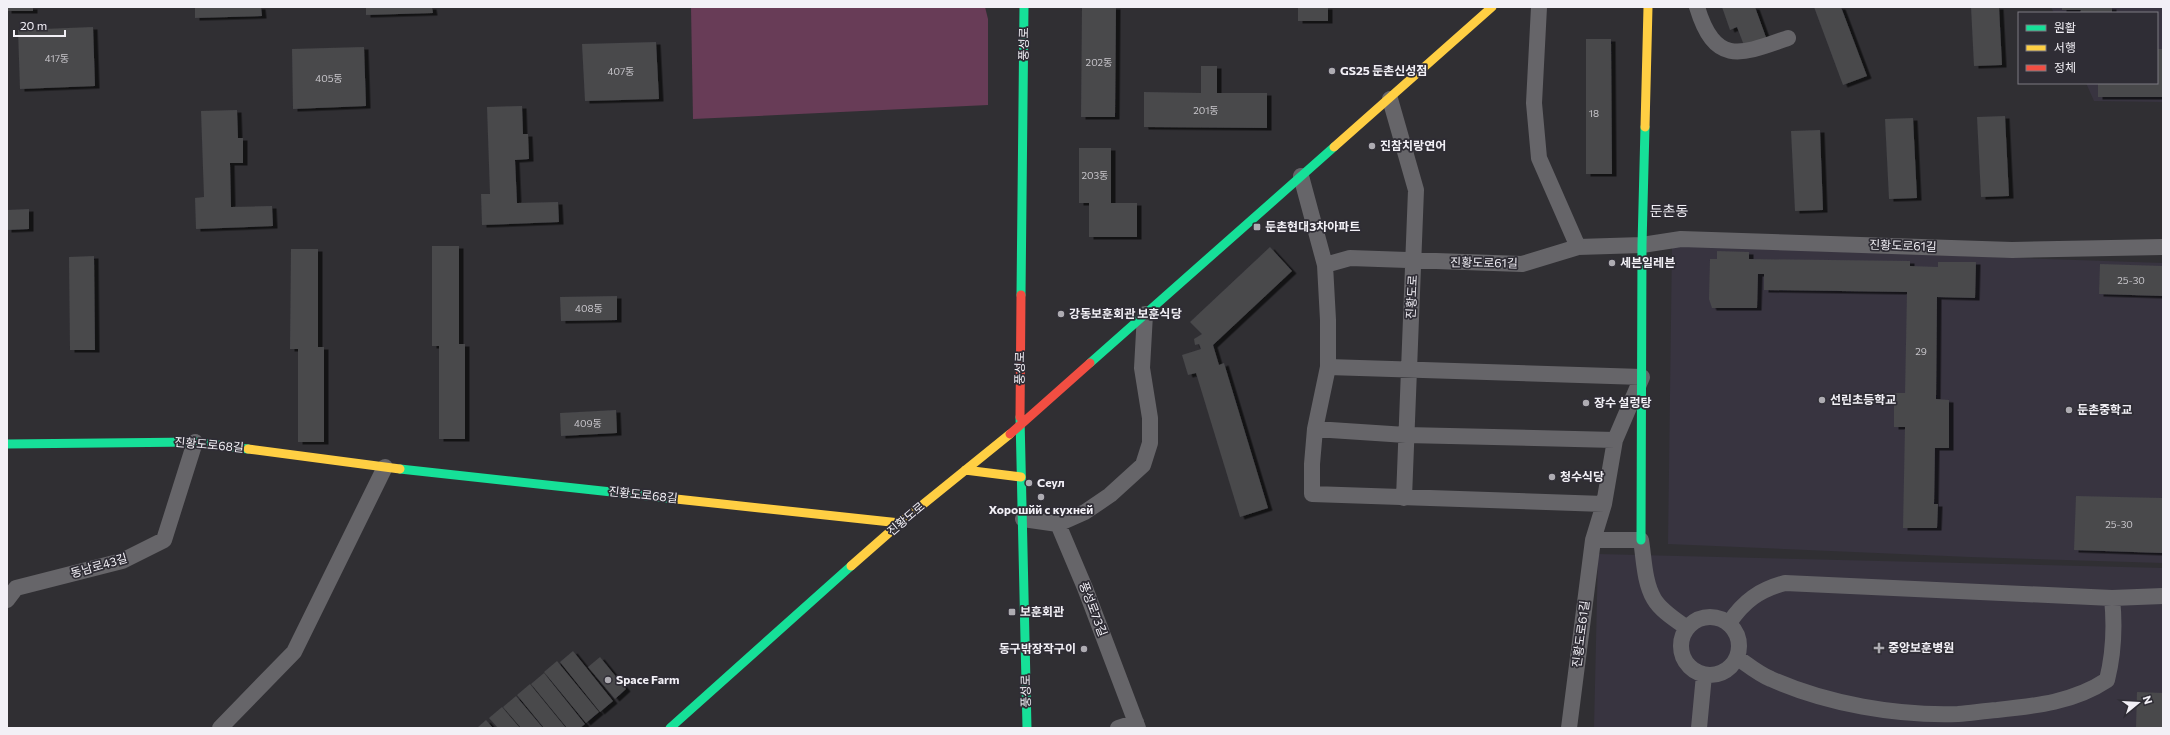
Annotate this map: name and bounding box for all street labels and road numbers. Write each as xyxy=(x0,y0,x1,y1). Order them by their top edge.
street label: 풍성로 xyxy=(1016,27,1030,61)
street label: 진황도로61길 xyxy=(1869,237,1937,253)
street label: 진황도로61길 xyxy=(1450,254,1518,270)
street label: 진황도로 xyxy=(1403,275,1419,319)
street label: 풍성로 xyxy=(1012,351,1026,385)
street label: 진황도로68길 xyxy=(174,434,244,454)
street label: 진황도로68길 xyxy=(608,483,679,505)
street label: 진황도로 xyxy=(884,499,927,538)
street label: 동남로43길 xyxy=(69,550,129,580)
street label: 풍성로73길 xyxy=(1077,579,1111,638)
street label: 진황도로61길 xyxy=(1569,599,1591,668)
street label: 풍성로 xyxy=(1018,674,1032,708)

